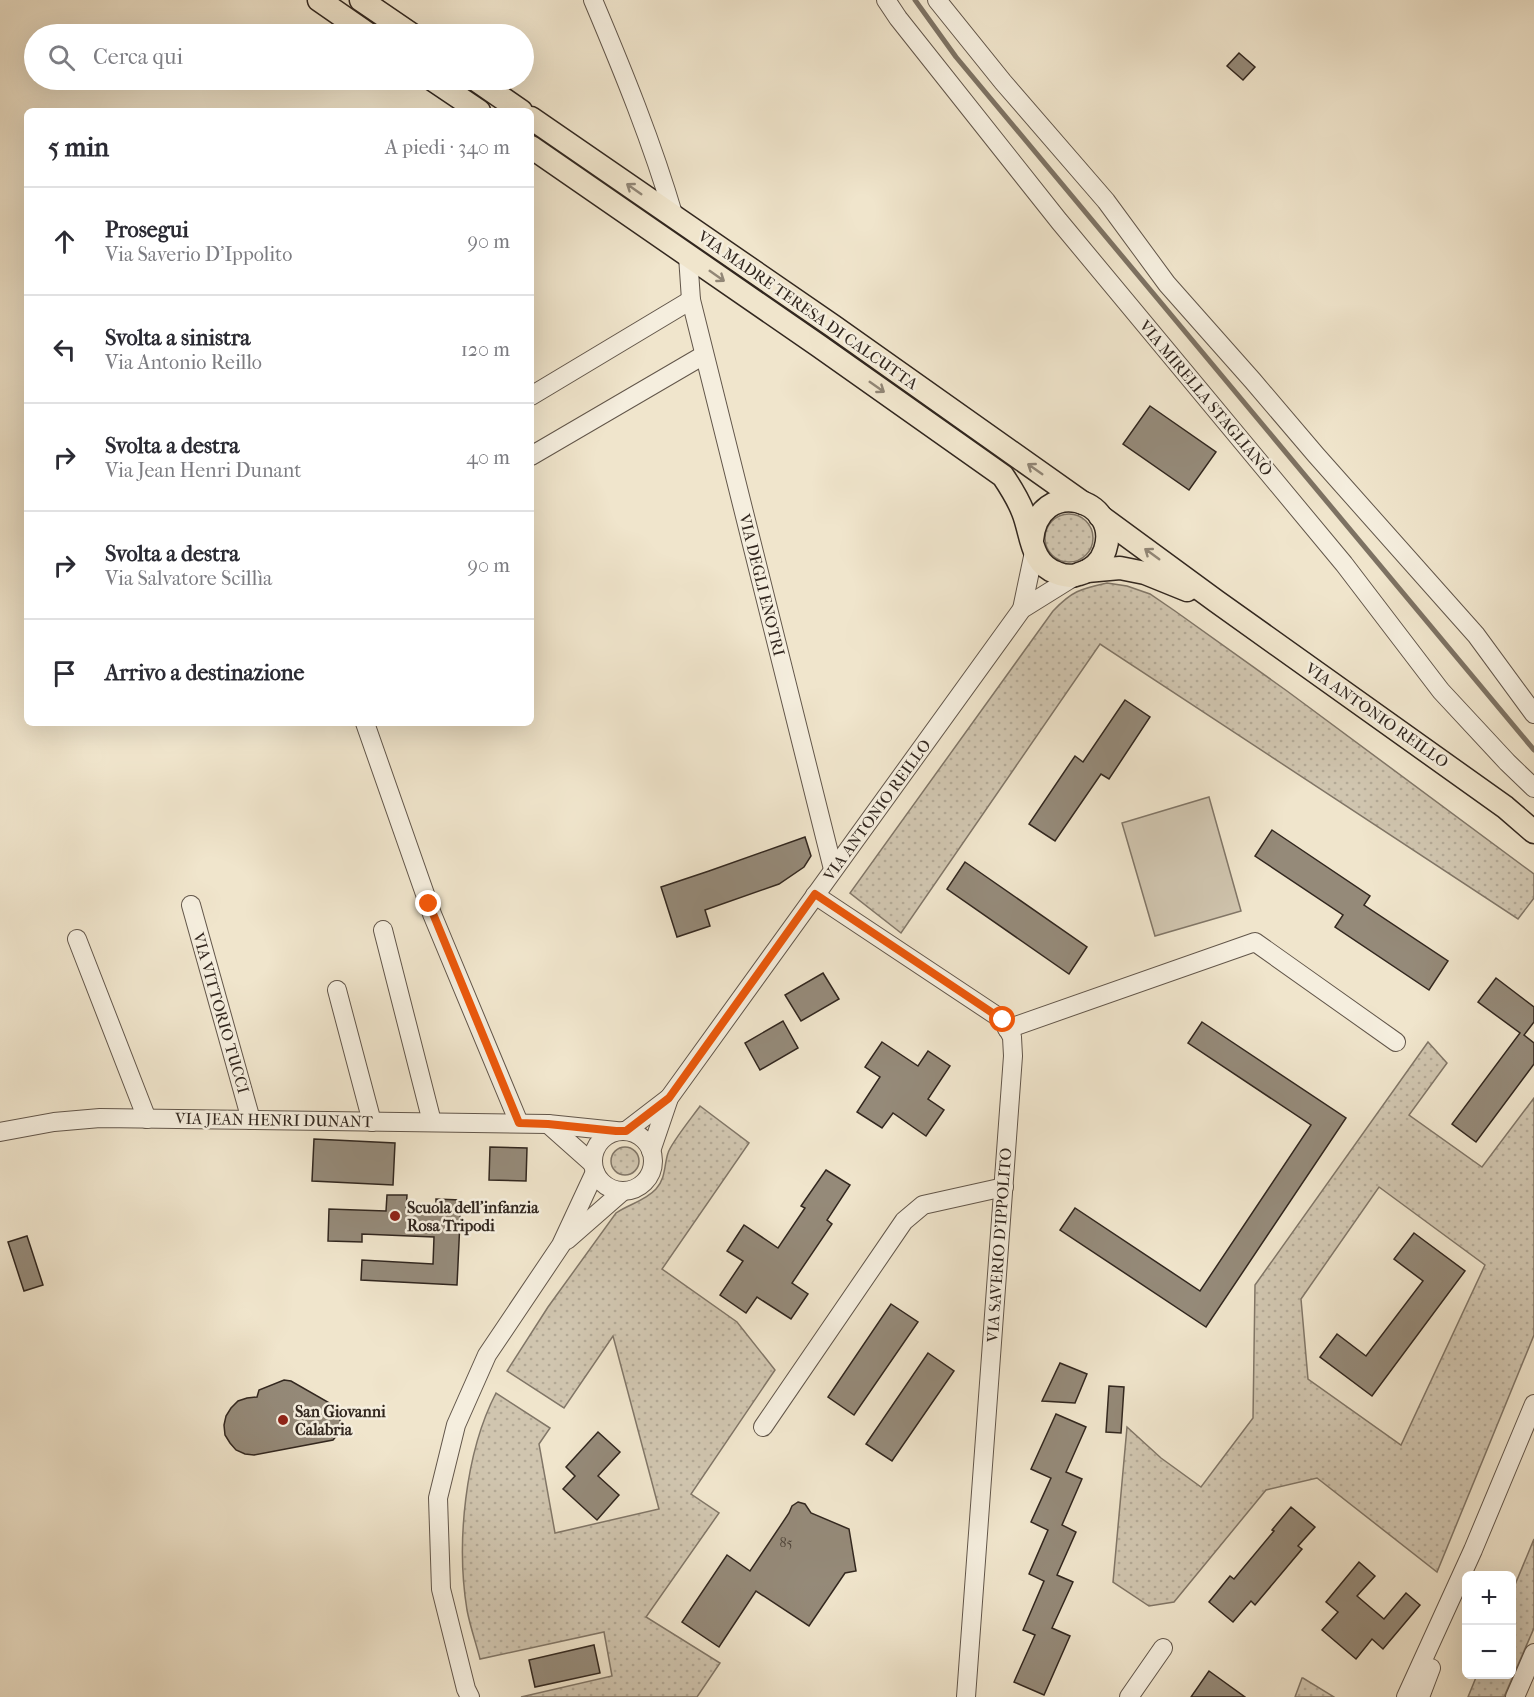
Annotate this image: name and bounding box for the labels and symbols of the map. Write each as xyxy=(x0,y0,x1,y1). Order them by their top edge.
one-way arrow xyxy=(627,183,643,195)
street label: VIA MADRE TERESA DI CALCUTTA xyxy=(694,226,922,394)
one-way arrow xyxy=(709,270,725,282)
street label: VIA MIRELLA STAGLIANÒ xyxy=(1135,315,1277,480)
one-way arrow xyxy=(869,381,885,394)
one-way arrow xyxy=(1028,463,1044,475)
street label: VIA DEGLI ENOTRI xyxy=(735,511,789,658)
one-way arrow xyxy=(1145,548,1161,560)
street label: VIA ANTONIO REILLO xyxy=(1301,658,1452,772)
street label: VIA ANTONIO REILLO xyxy=(819,736,935,885)
route end xyxy=(415,890,441,916)
street label: VIA VITTORIO TUCCI xyxy=(189,929,253,1096)
route start xyxy=(989,1006,1015,1032)
street label: VIA JEAN HENRI DUNANT xyxy=(174,1109,373,1131)
street label: VIA SAVERIO D'IPPOLITO xyxy=(983,1147,1015,1344)
place label: Scuola dell'infanzia Rosa Tripodi xyxy=(407,1198,539,1236)
marker: Scuola dell'infanzia Rosa Tripodi xyxy=(388,1209,402,1223)
place label: San Giovanni Calabria xyxy=(295,1402,386,1439)
marker: San Giovanni Calabria xyxy=(276,1413,290,1427)
house number: 85 xyxy=(779,1534,793,1551)

